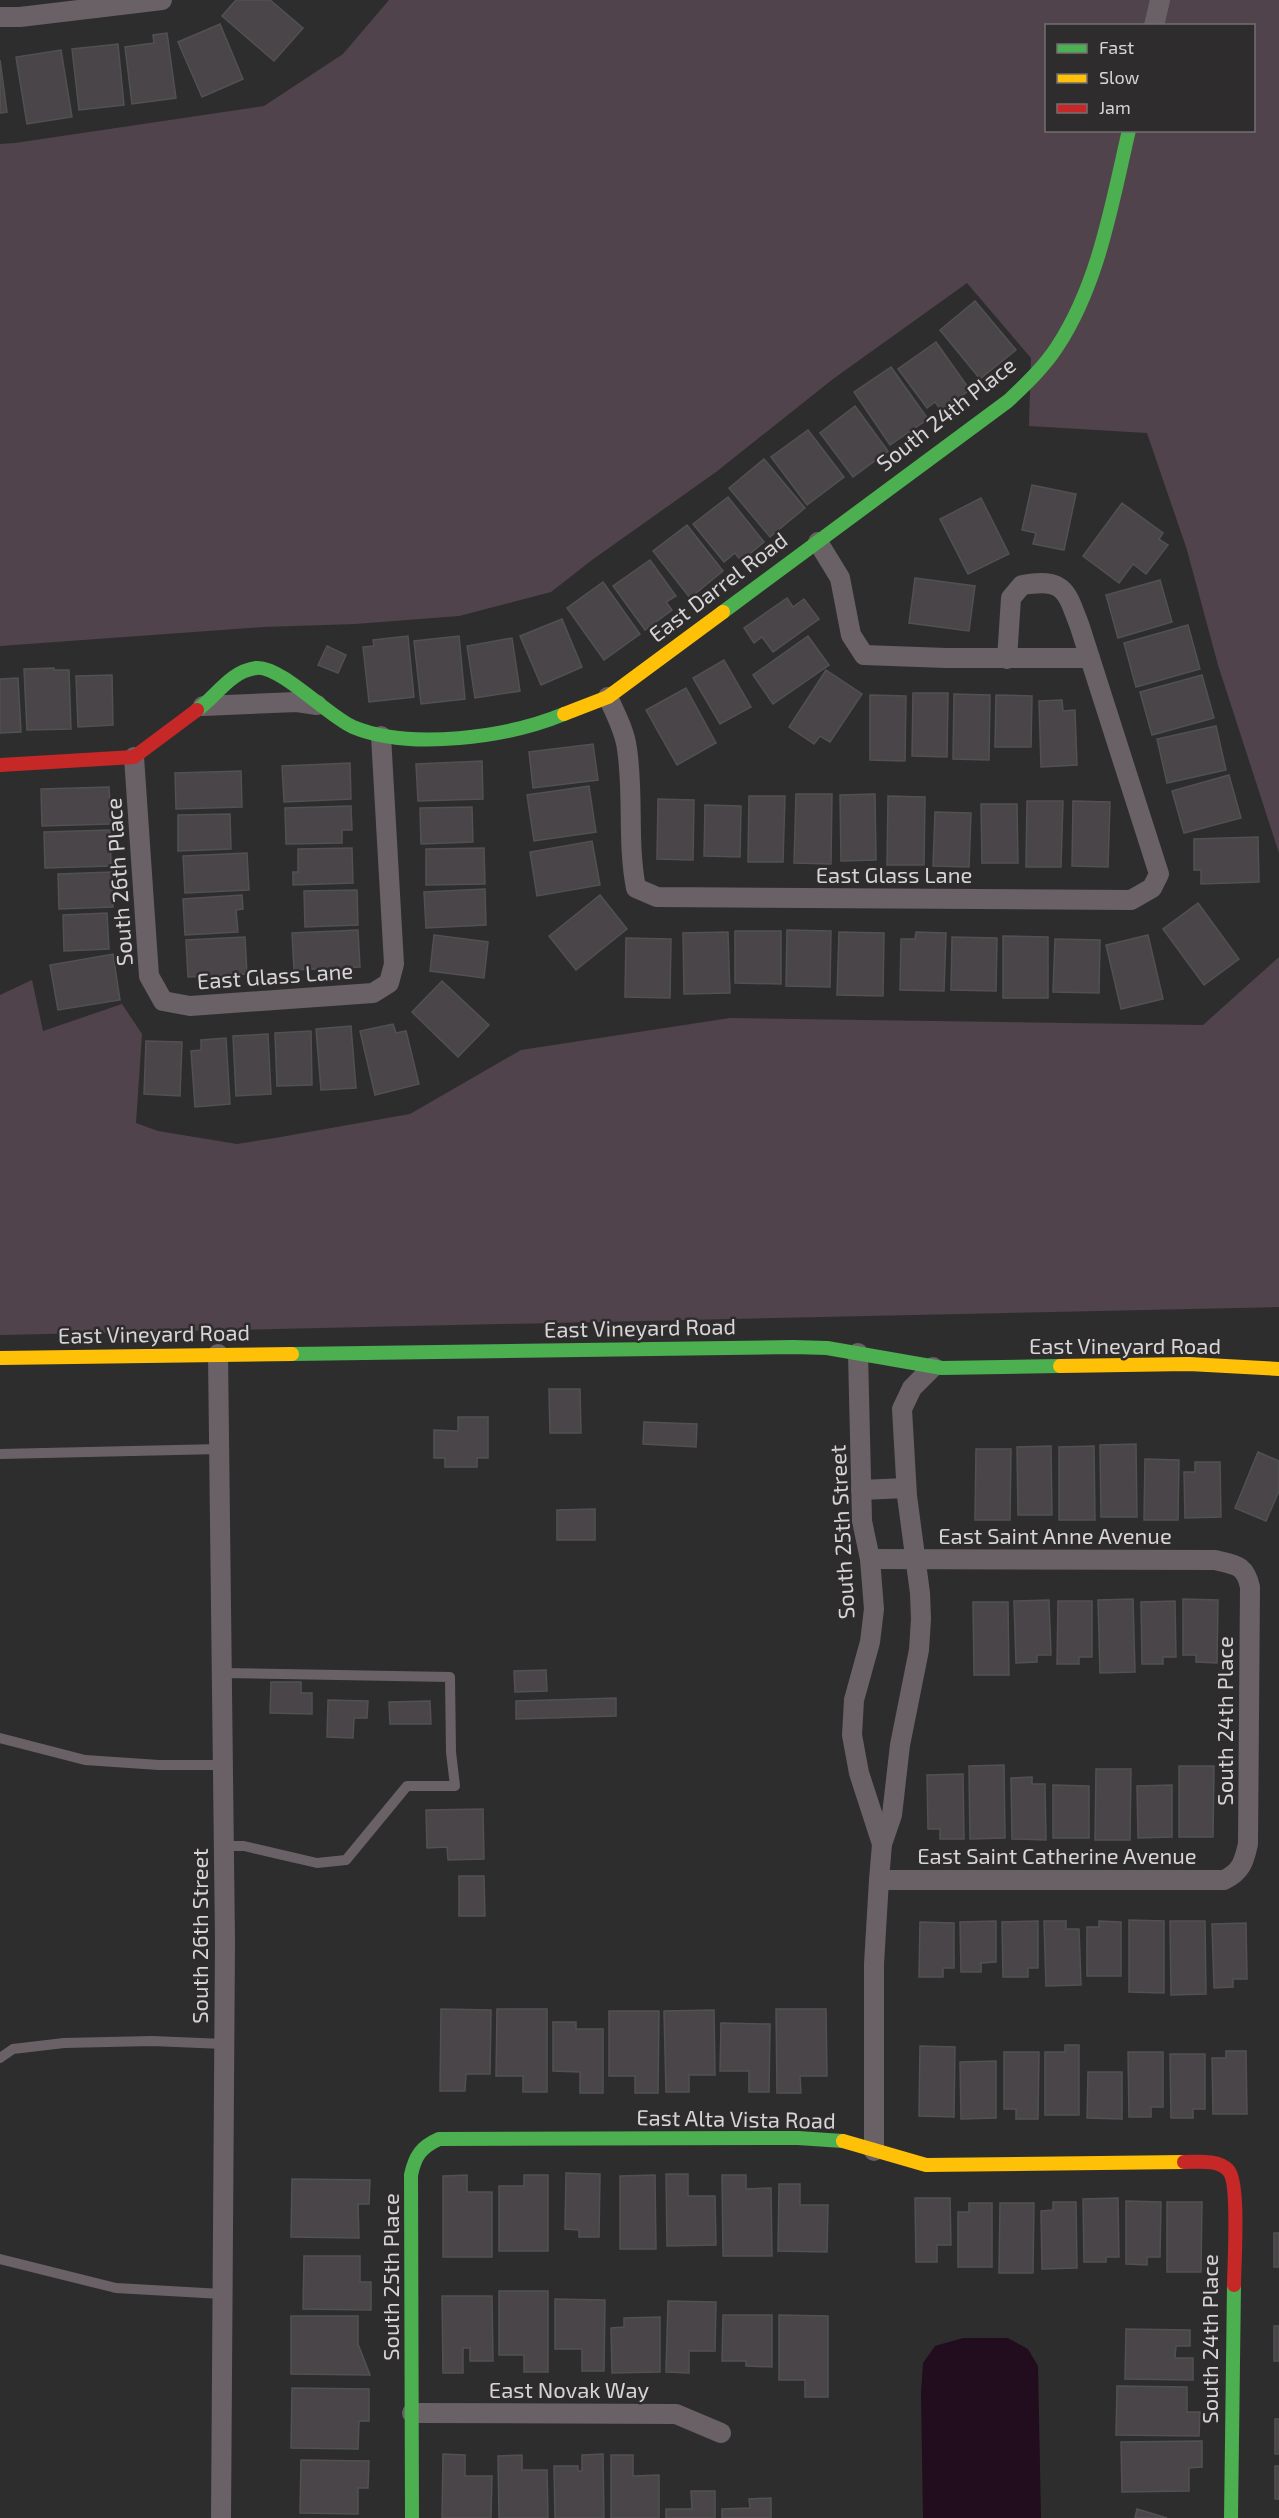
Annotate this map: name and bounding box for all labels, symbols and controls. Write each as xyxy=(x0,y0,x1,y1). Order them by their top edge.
legend xyxy=(1045,24,1255,132)
text: Fast xyxy=(1099,36,1134,58)
text: Slow xyxy=(1099,66,1140,88)
text: Jam xyxy=(1099,96,1131,118)
street label: South 24th Place xyxy=(871,351,1020,476)
street label: East Darrel Road xyxy=(643,526,792,647)
street label: South 26th Place xyxy=(99,797,137,967)
street label: East Glass Lane xyxy=(816,861,972,887)
street label: East Glass Lane xyxy=(196,957,354,993)
street label: East Vineyard Road xyxy=(544,1312,736,1342)
street label: East Vineyard Road xyxy=(58,1318,250,1348)
street label: East Vineyard Road xyxy=(1029,1332,1221,1358)
street label: South 25th Street xyxy=(823,1444,859,1620)
street label: East Saint Anne Avenue xyxy=(938,1522,1172,1548)
street label: South 24th Place xyxy=(1211,1636,1237,1806)
street label: East Saint Catherine Avenue xyxy=(917,1842,1197,1868)
street label: South 26th Street xyxy=(186,1848,212,2024)
street label: East Alta Vista Road xyxy=(636,2103,836,2133)
street label: South 25th Place xyxy=(377,2193,403,2361)
street label: South 24th Place xyxy=(1196,2254,1222,2424)
street label: East Novak Way xyxy=(489,2376,649,2402)

